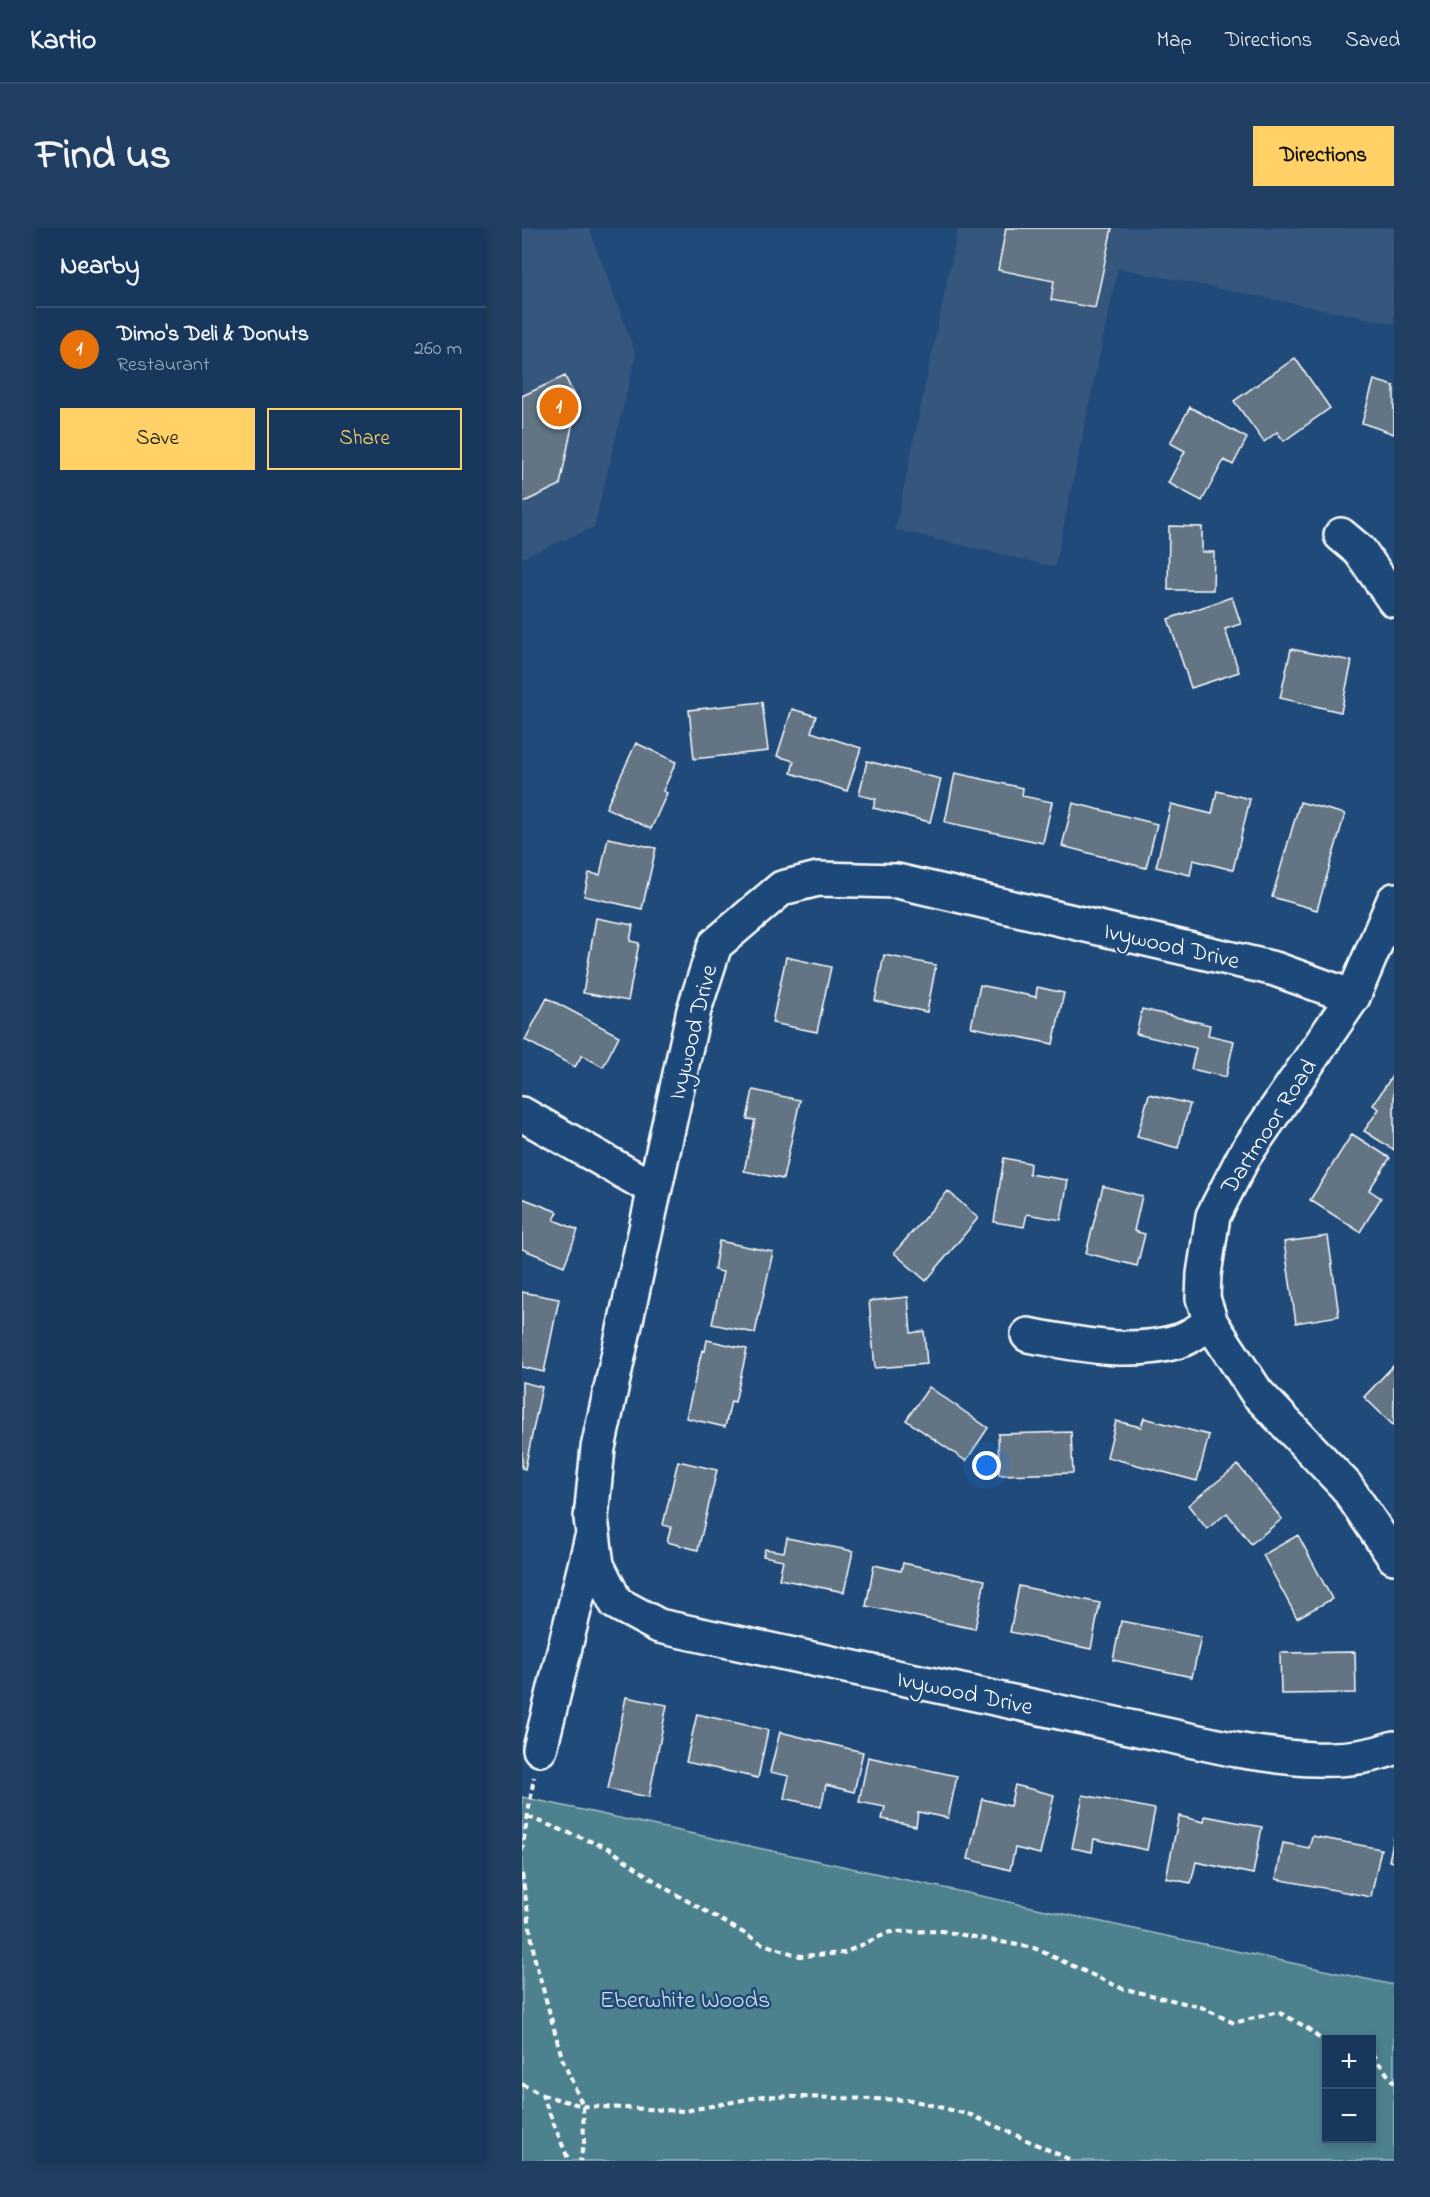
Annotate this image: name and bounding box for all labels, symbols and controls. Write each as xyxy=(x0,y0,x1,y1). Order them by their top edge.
text: Kartio xyxy=(30,21,96,62)
text: Map xyxy=(1156,26,1192,56)
text: Directions xyxy=(1225,26,1312,56)
text: Saved xyxy=(1345,26,1400,56)
text: Find us xyxy=(36,126,171,187)
button: Directions xyxy=(1253,126,1394,186)
text: Nearby xyxy=(60,248,139,286)
text: Dimo's Deli & Donuts xyxy=(117,319,309,351)
text: 1 xyxy=(76,335,83,364)
text: 260 m xyxy=(414,335,462,364)
text: Restaurant xyxy=(117,351,210,380)
pin: 1 xyxy=(540,384,579,429)
button: Save xyxy=(60,408,255,470)
button: Share xyxy=(267,408,462,470)
street label: Ivywood Drive xyxy=(1100,915,1243,981)
street label: Ivywood Drive xyxy=(661,961,729,1104)
street label: Dartmoor Road xyxy=(1213,1052,1327,1203)
your location xyxy=(972,1451,1001,1480)
street label: Ivywood Drive xyxy=(893,1663,1036,1727)
park label: Eberwhite Woods xyxy=(600,1984,770,2019)
map controls xyxy=(1322,2035,1376,2143)
button: + xyxy=(1322,2035,1376,2089)
button: − xyxy=(1322,2089,1376,2143)

